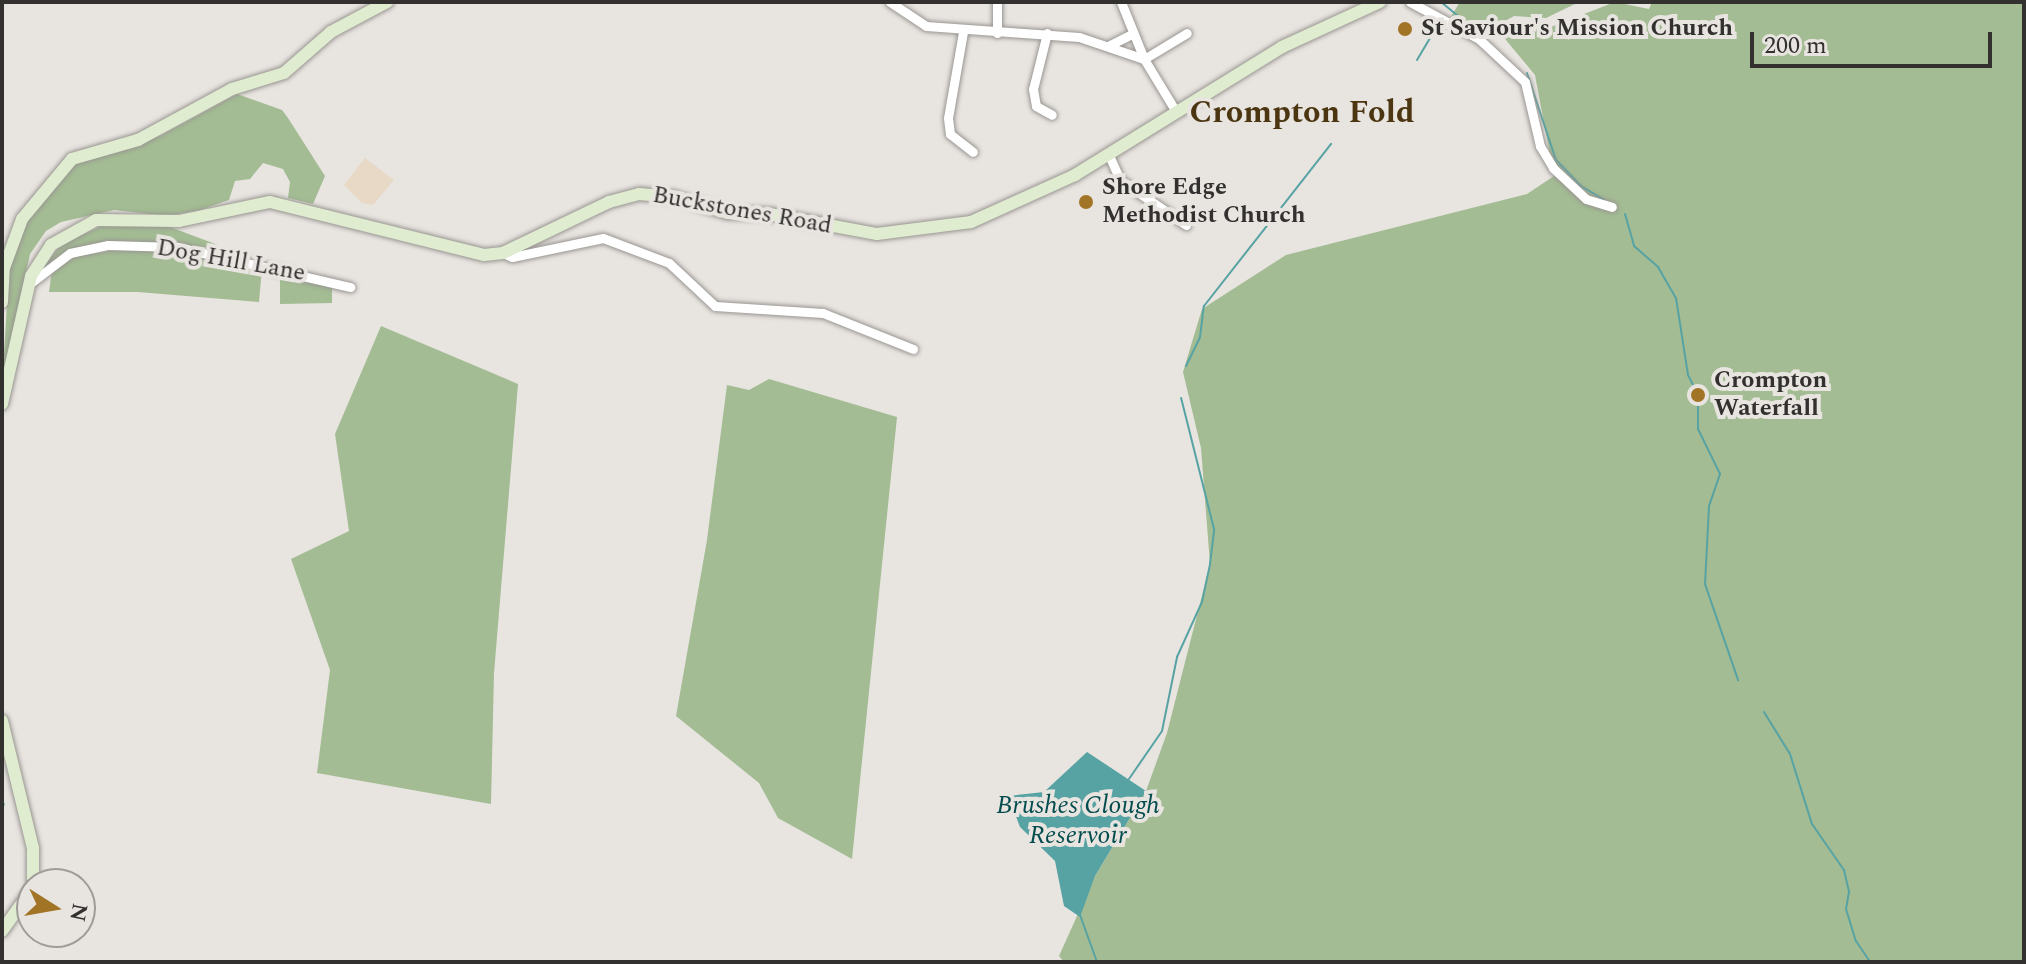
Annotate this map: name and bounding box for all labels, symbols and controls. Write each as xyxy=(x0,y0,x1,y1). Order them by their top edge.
place label: St Saviour's Mission Church xyxy=(1421,15,1733,43)
scale bar xyxy=(1754,16,1996,66)
marker: St Saviour's Mission Church xyxy=(1396,20,1414,38)
text: 200 m xyxy=(1764,28,1827,64)
district label: Crompton Fold xyxy=(1189,94,1415,132)
place label: Shore Edge Methodist Church xyxy=(1102,174,1306,230)
street label: Buckstones Road xyxy=(650,181,834,241)
marker: Shore Edge Methodist Church xyxy=(1077,193,1095,211)
street label: Dog Hill Lane xyxy=(155,234,307,288)
place label: Crompton Waterfall xyxy=(1714,367,1827,423)
marker: Crompton Waterfall xyxy=(1689,386,1707,404)
water label: Brushes Clough Reservoir xyxy=(996,790,1160,852)
north arrow xyxy=(16,868,96,948)
text: N xyxy=(60,900,96,924)

